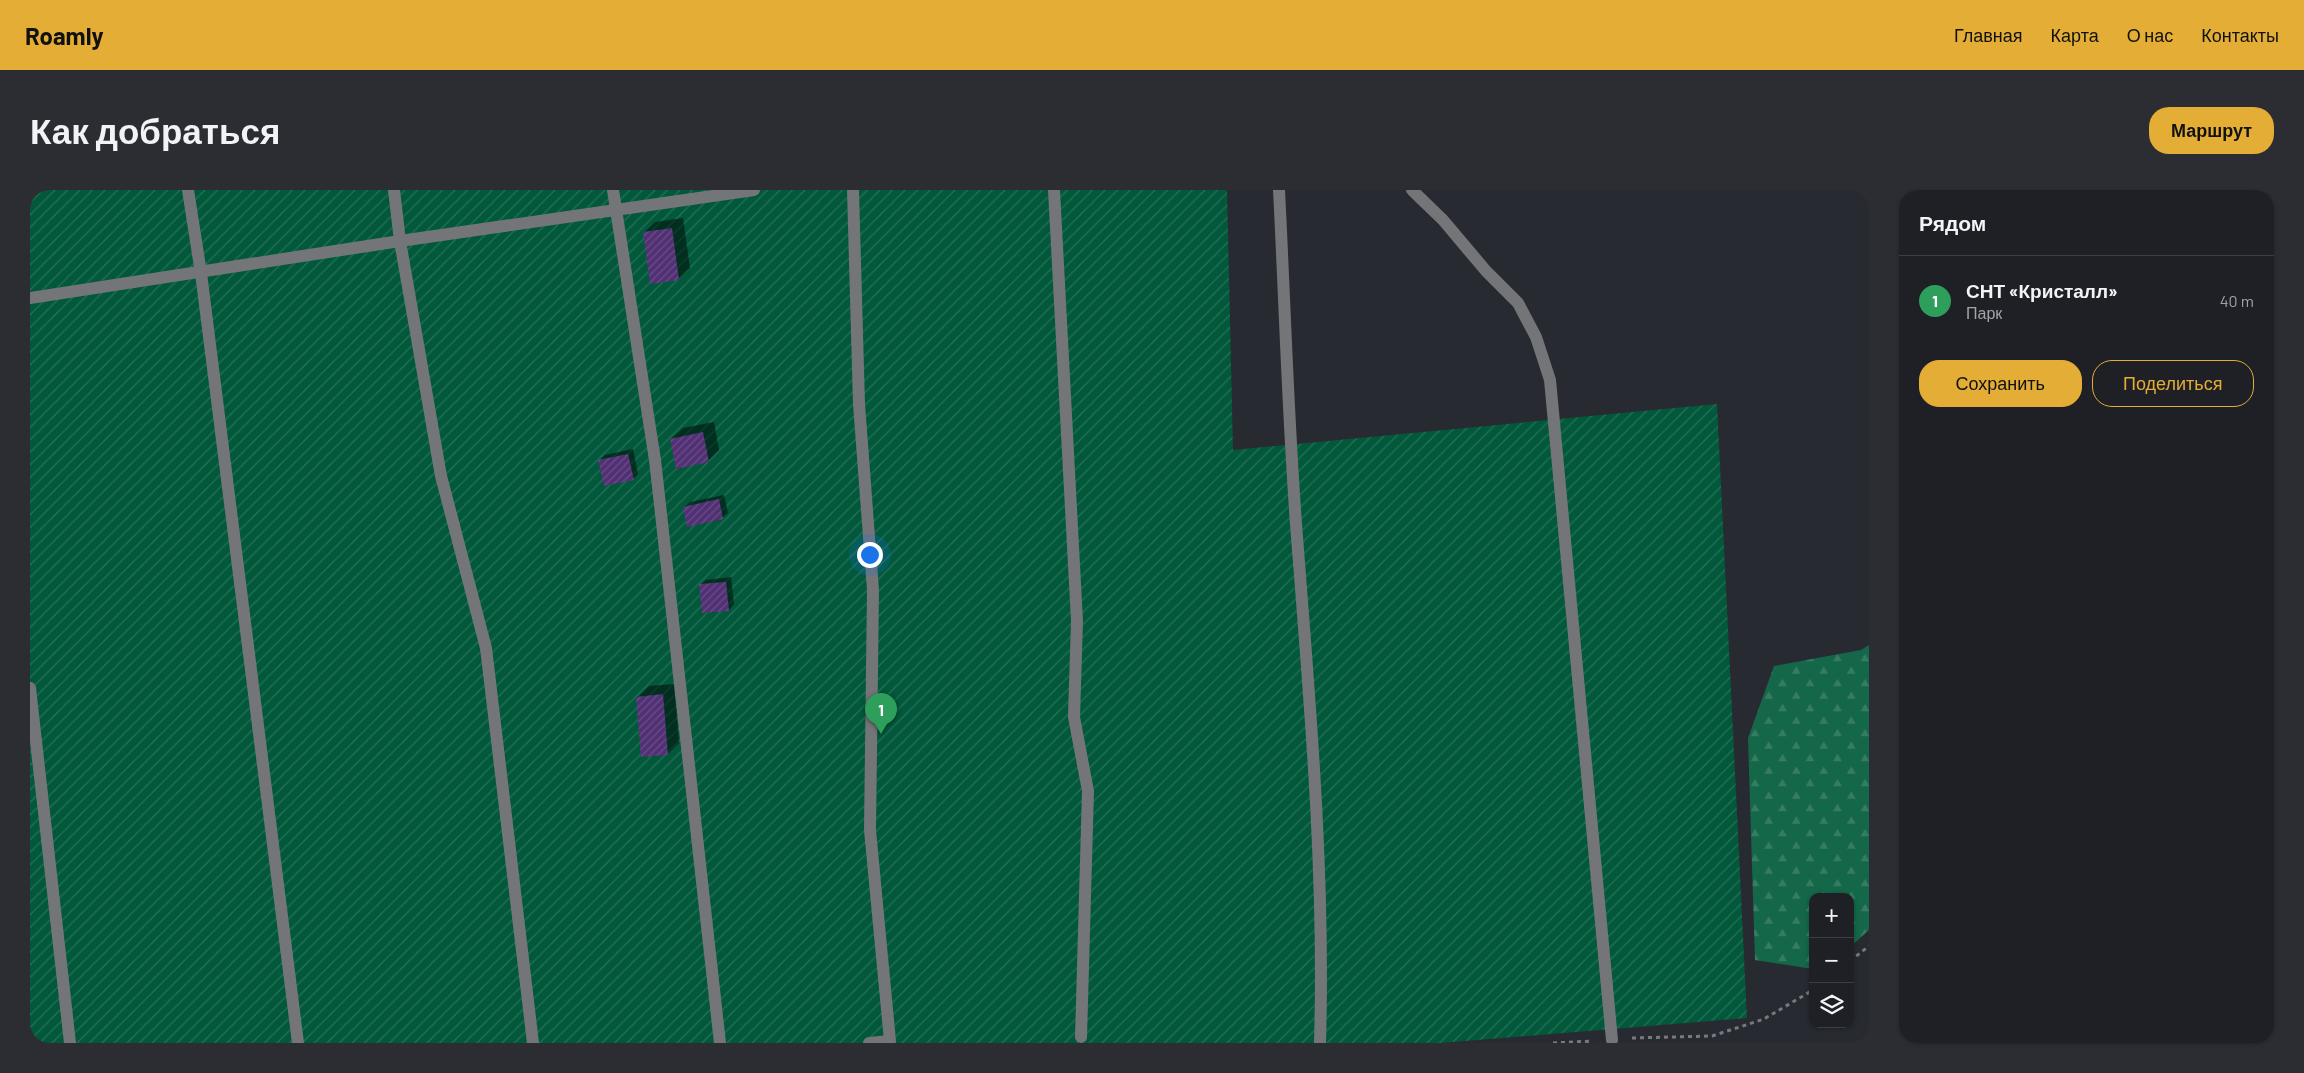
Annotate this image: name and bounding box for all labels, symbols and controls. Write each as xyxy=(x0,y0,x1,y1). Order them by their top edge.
text: Roamly xyxy=(25,21,104,50)
text: Главная xyxy=(1954,24,2023,46)
text: Карта xyxy=(2051,24,2099,46)
text: О нас xyxy=(2127,24,2173,46)
text: Контакты xyxy=(2201,24,2279,46)
button: Маршрут xyxy=(2149,107,2274,154)
text: Как добраться xyxy=(30,109,280,151)
text: Рядом xyxy=(1919,210,1986,235)
text: СНТ «Кристалл» xyxy=(1966,279,2118,302)
text: 1 xyxy=(1932,291,1938,310)
text: 40 m xyxy=(2220,291,2254,310)
text: Парк xyxy=(1966,303,2002,322)
button: Сохранить xyxy=(1919,360,2082,407)
button: Поделиться xyxy=(2092,360,2254,407)
your location xyxy=(857,542,883,568)
pin: 1 xyxy=(865,693,897,734)
map controls xyxy=(1809,893,1854,1028)
button: + xyxy=(1809,893,1854,938)
button: − xyxy=(1809,938,1854,983)
button: layers xyxy=(1809,983,1854,1028)

